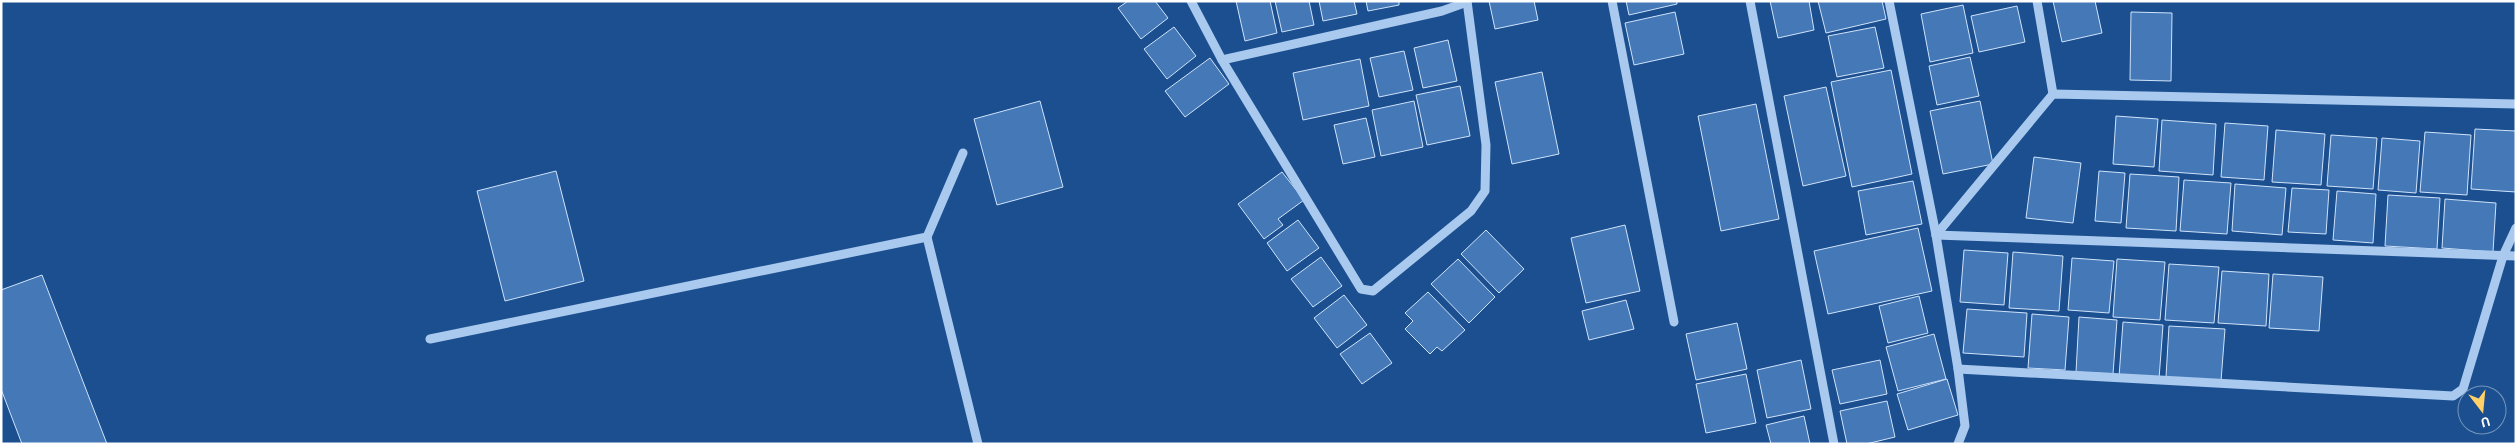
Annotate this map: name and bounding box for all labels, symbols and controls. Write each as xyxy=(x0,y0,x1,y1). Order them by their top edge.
north arrow xyxy=(2457,385,2507,435)
text: U xyxy=(2479,414,2492,430)

